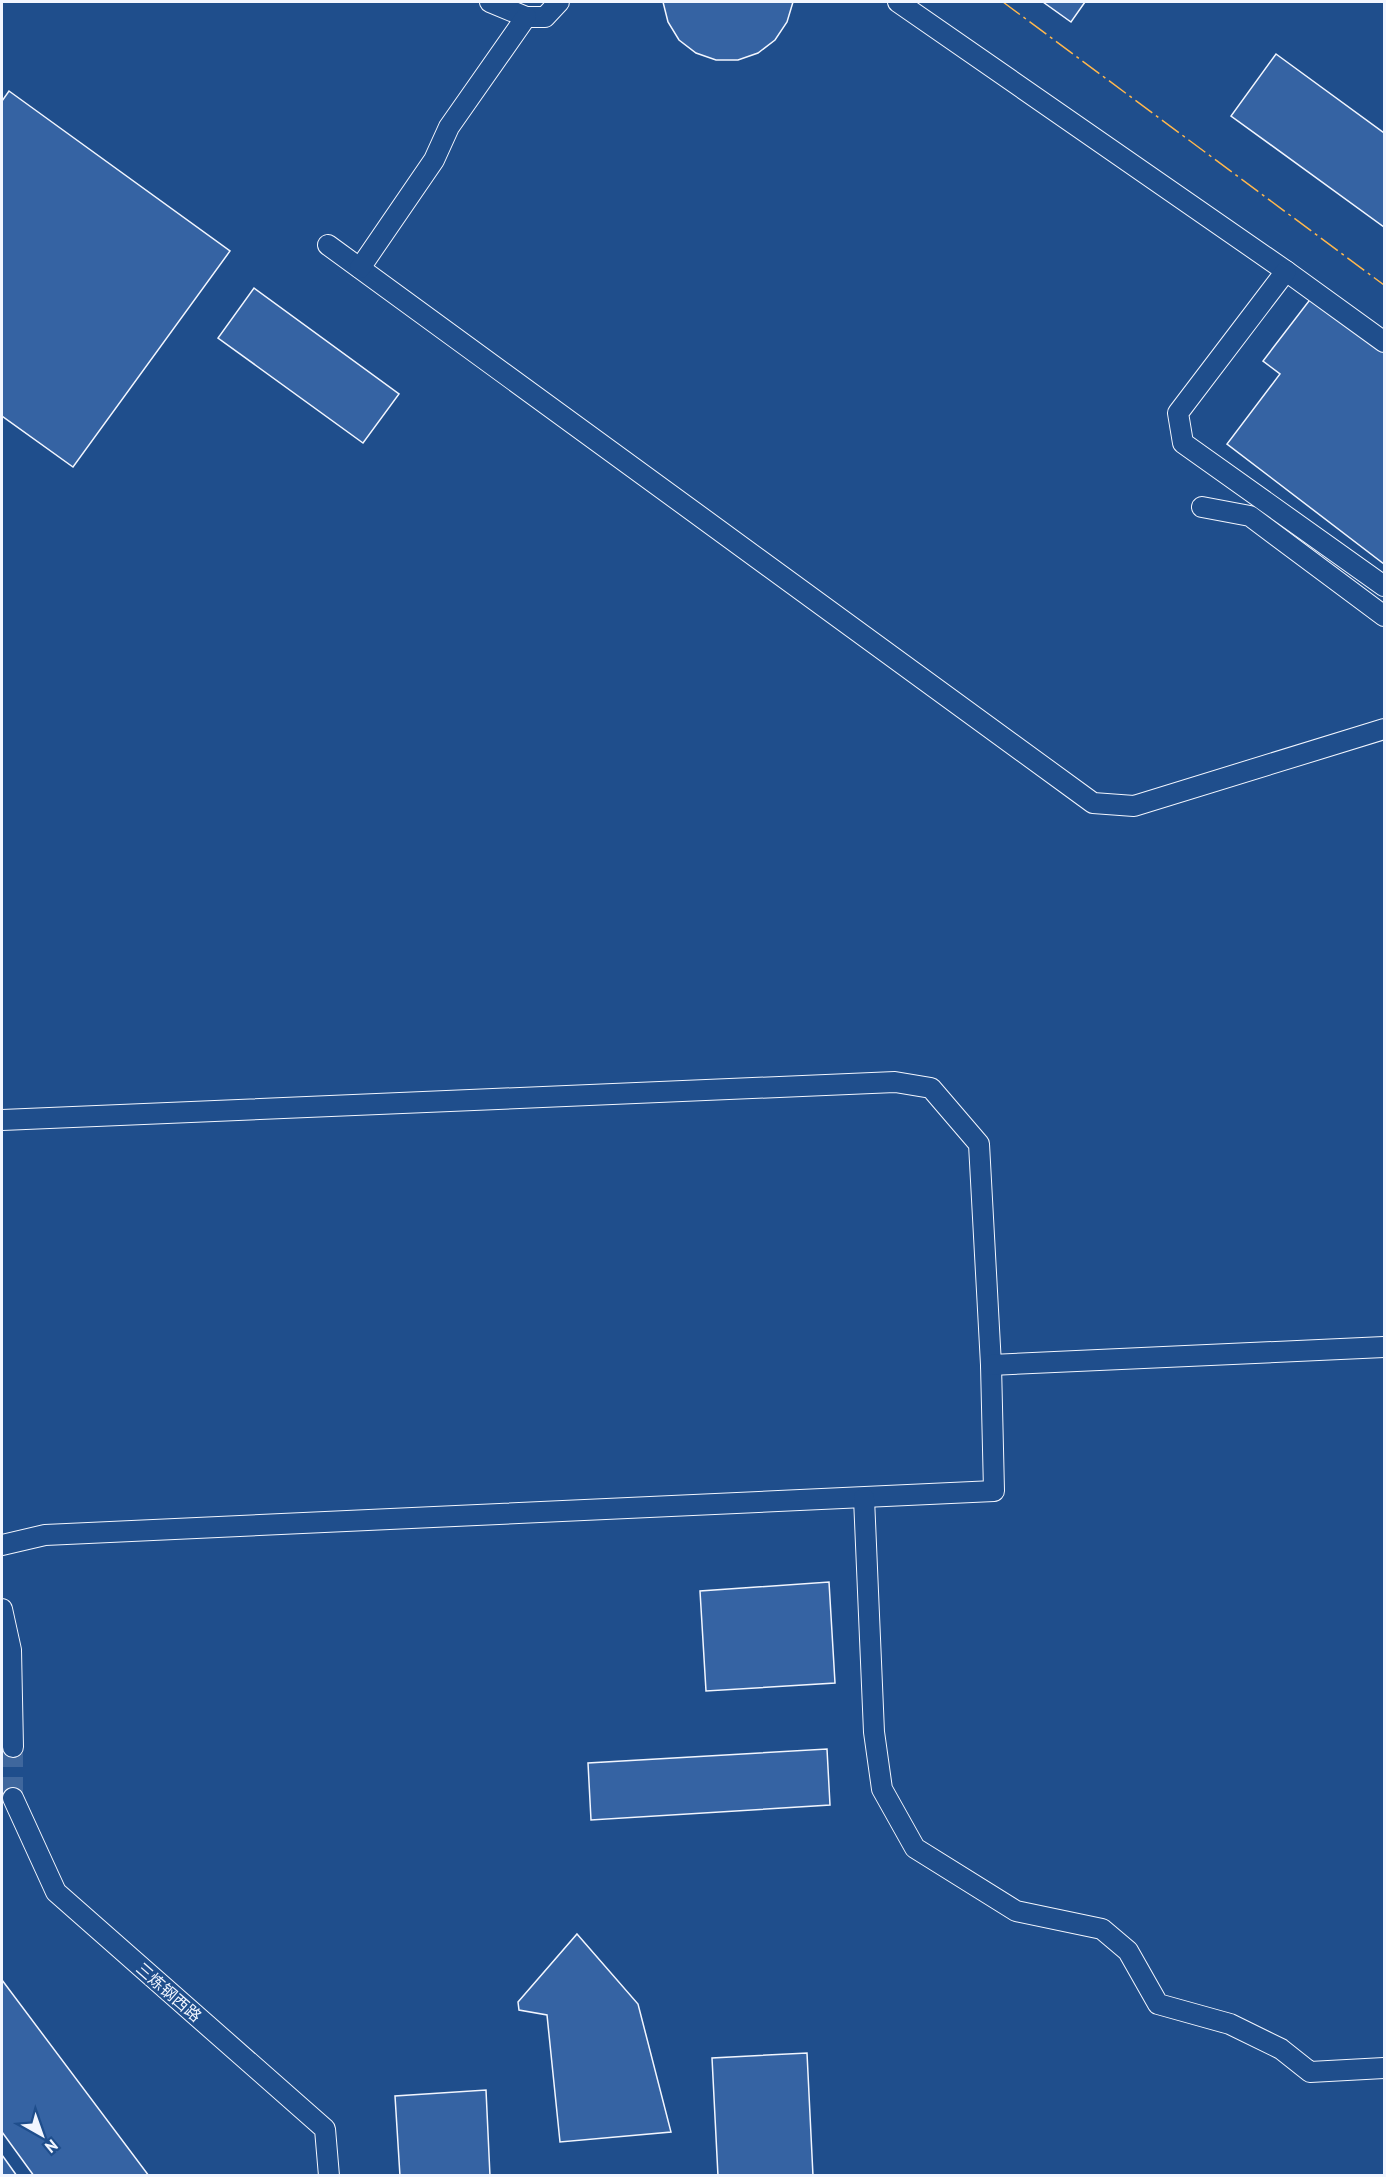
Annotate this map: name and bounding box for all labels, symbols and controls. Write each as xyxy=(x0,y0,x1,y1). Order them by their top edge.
street label: 三炼钢西路 xyxy=(132,1958,206,2026)
north arrow xyxy=(12,2105,72,2165)
text: N xyxy=(41,2135,62,2158)

